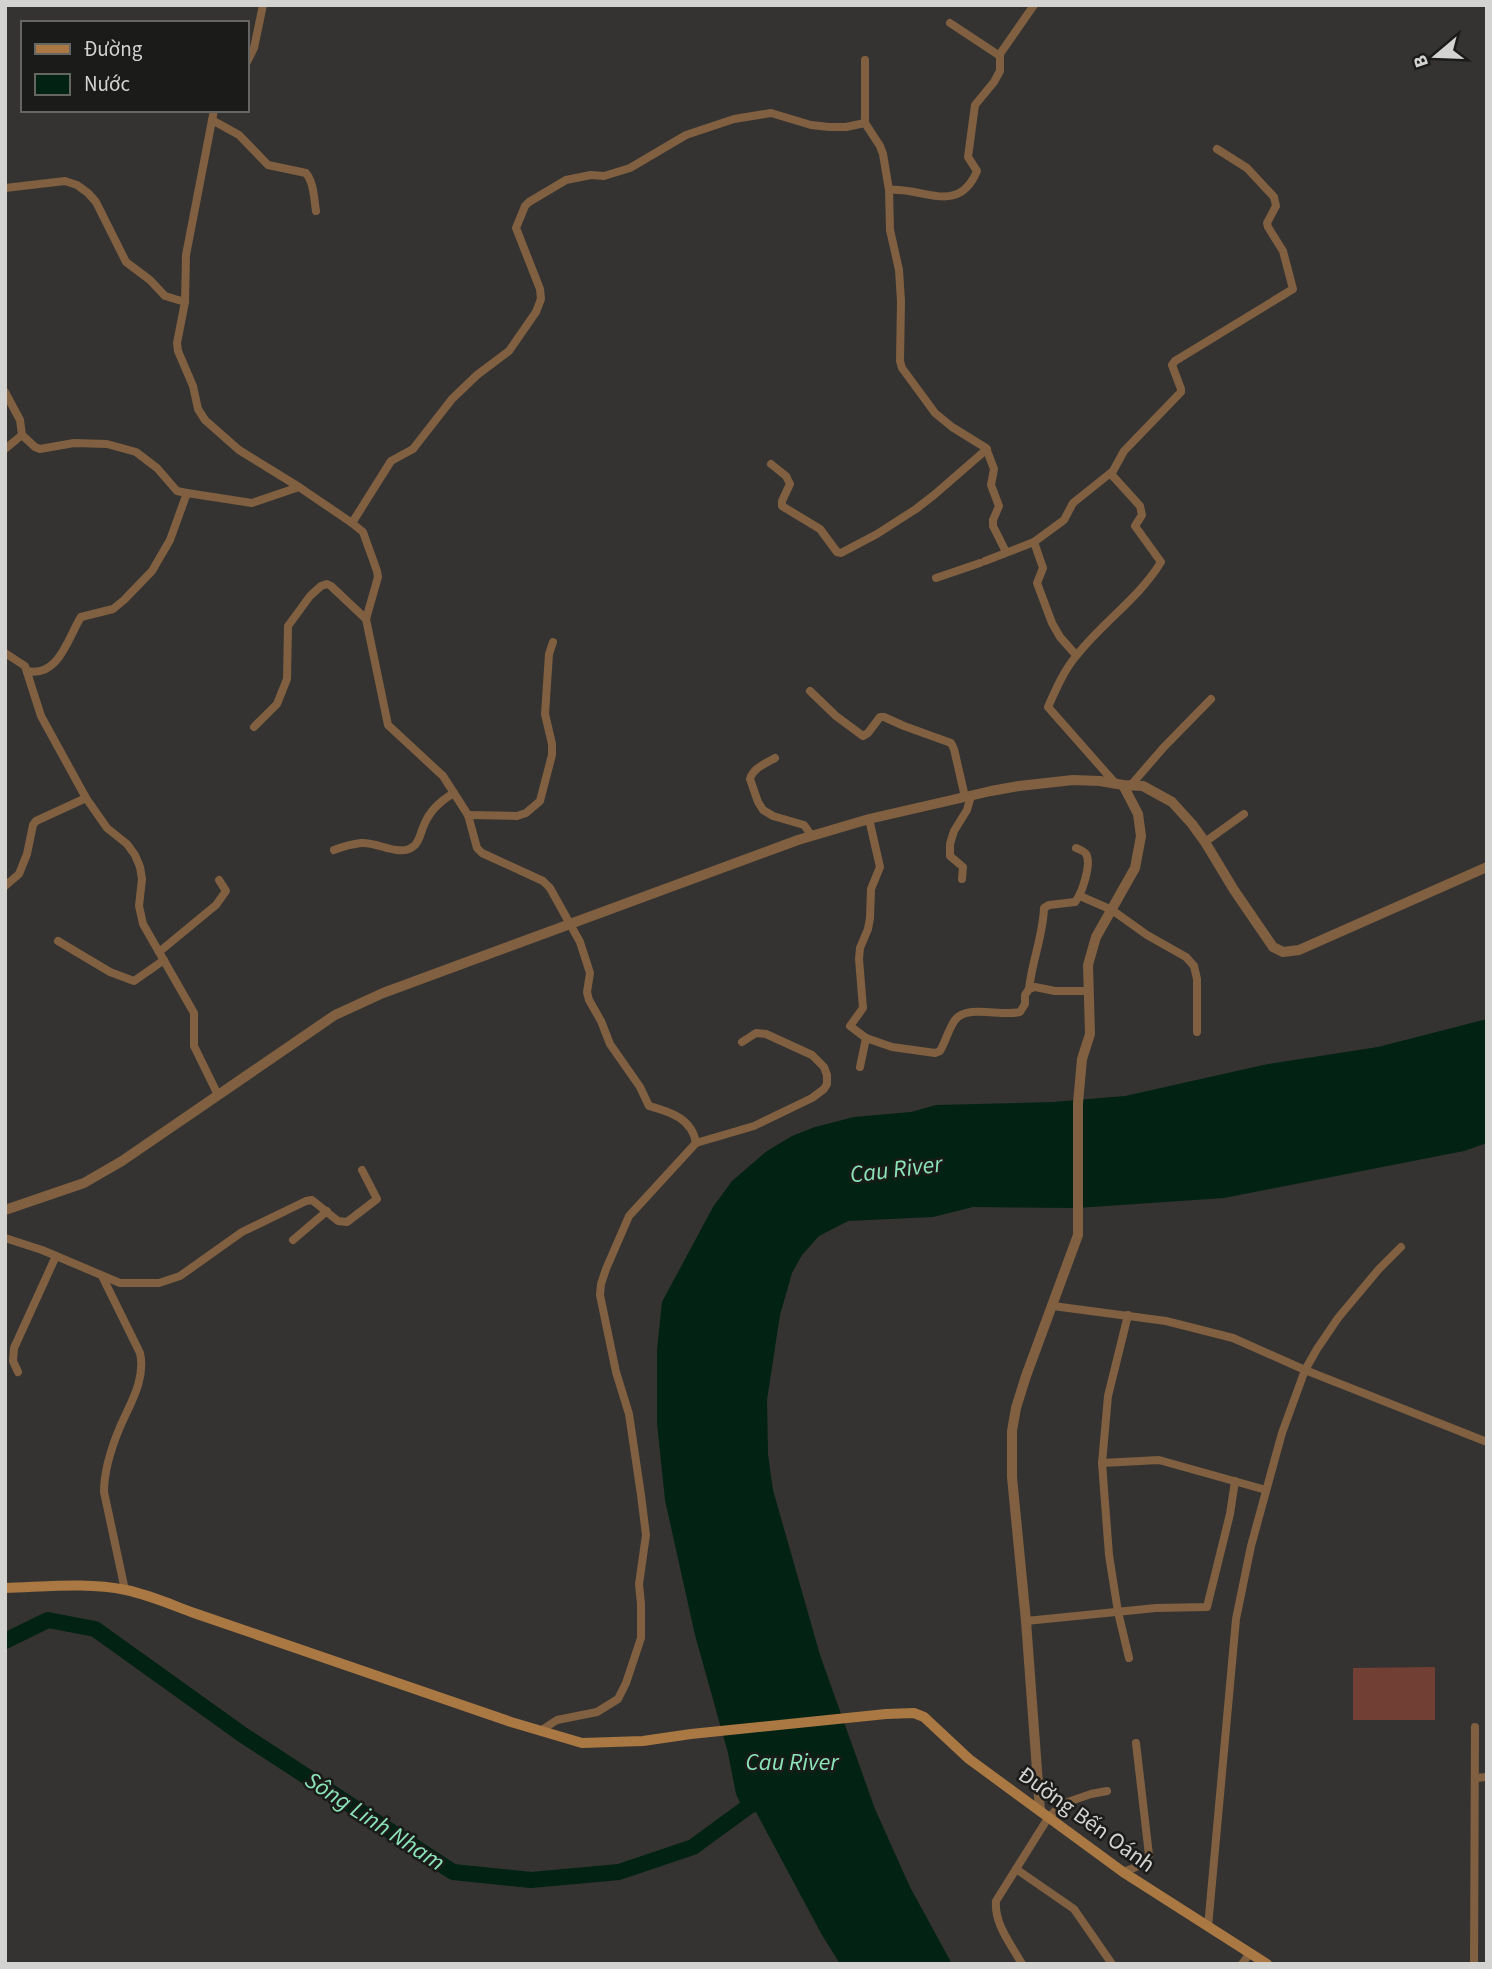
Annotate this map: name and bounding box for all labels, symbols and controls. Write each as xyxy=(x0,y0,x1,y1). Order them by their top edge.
legend xyxy=(21,21,248,112)
north arrow xyxy=(1401,21,1471,91)
text: Đường xyxy=(84,34,143,64)
text: B xyxy=(1407,51,1436,71)
text: Nước xyxy=(84,69,130,99)
water label: Cau River xyxy=(848,1146,946,1193)
water label: Cau River xyxy=(746,1745,840,1780)
street label: Đường Bến Oánh xyxy=(1011,1758,1162,1880)
water label: Sông Linh Nham xyxy=(298,1763,452,1880)

